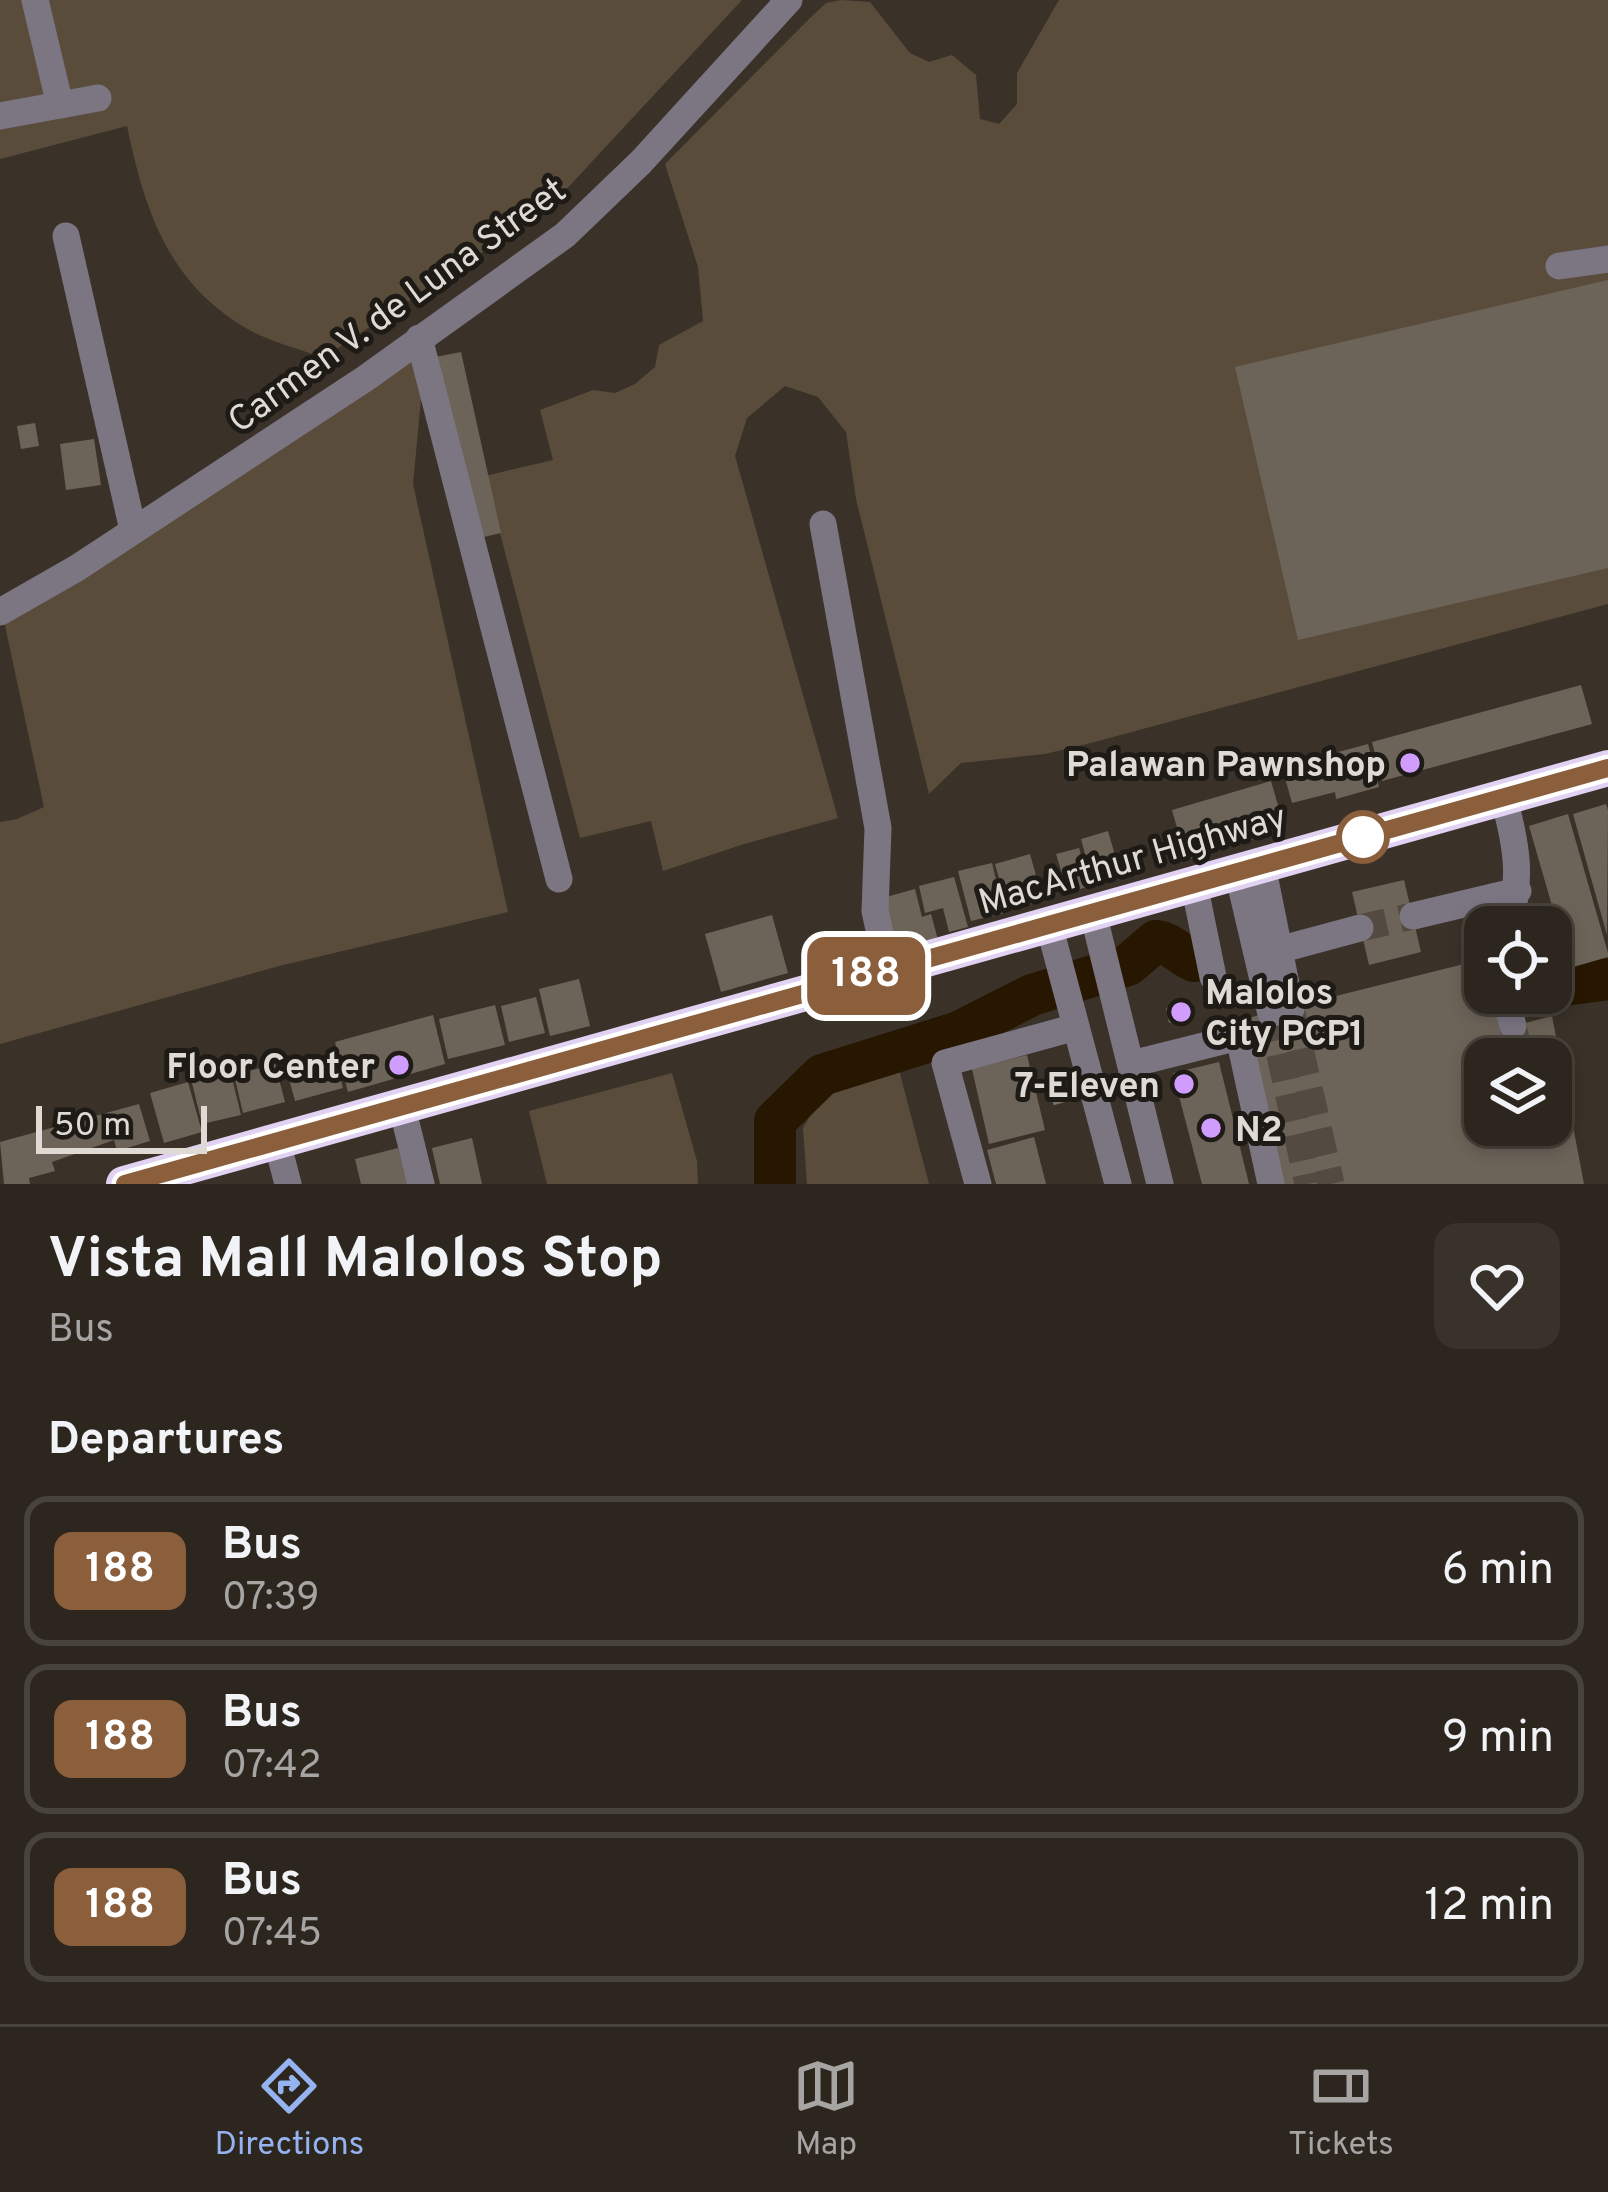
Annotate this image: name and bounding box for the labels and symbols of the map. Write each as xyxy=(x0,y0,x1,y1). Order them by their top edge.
street label: Carmen V. de Luna Street xyxy=(220,169,576,445)
place label: Palawan Pawnshop xyxy=(1066,744,1386,790)
marker: Palawan Pawnshop xyxy=(1397,750,1423,776)
street label: MacArthur Highway xyxy=(974,796,1292,928)
unlabelled marker xyxy=(1338,812,1388,862)
line badge: 188 xyxy=(797,937,935,1015)
place label: Malolos City PCP1 xyxy=(1205,972,1364,1059)
marker: Malolos City PCP1 xyxy=(1168,999,1194,1025)
place label: Floor Center xyxy=(166,1046,375,1092)
marker: Floor Center xyxy=(386,1052,412,1078)
place label: 7-Eleven xyxy=(1014,1065,1160,1111)
marker: 7-Eleven xyxy=(1171,1071,1197,1097)
scale bar xyxy=(36,1100,207,1153)
place label: N2 xyxy=(1235,1109,1283,1155)
marker: N2 xyxy=(1198,1115,1224,1141)

